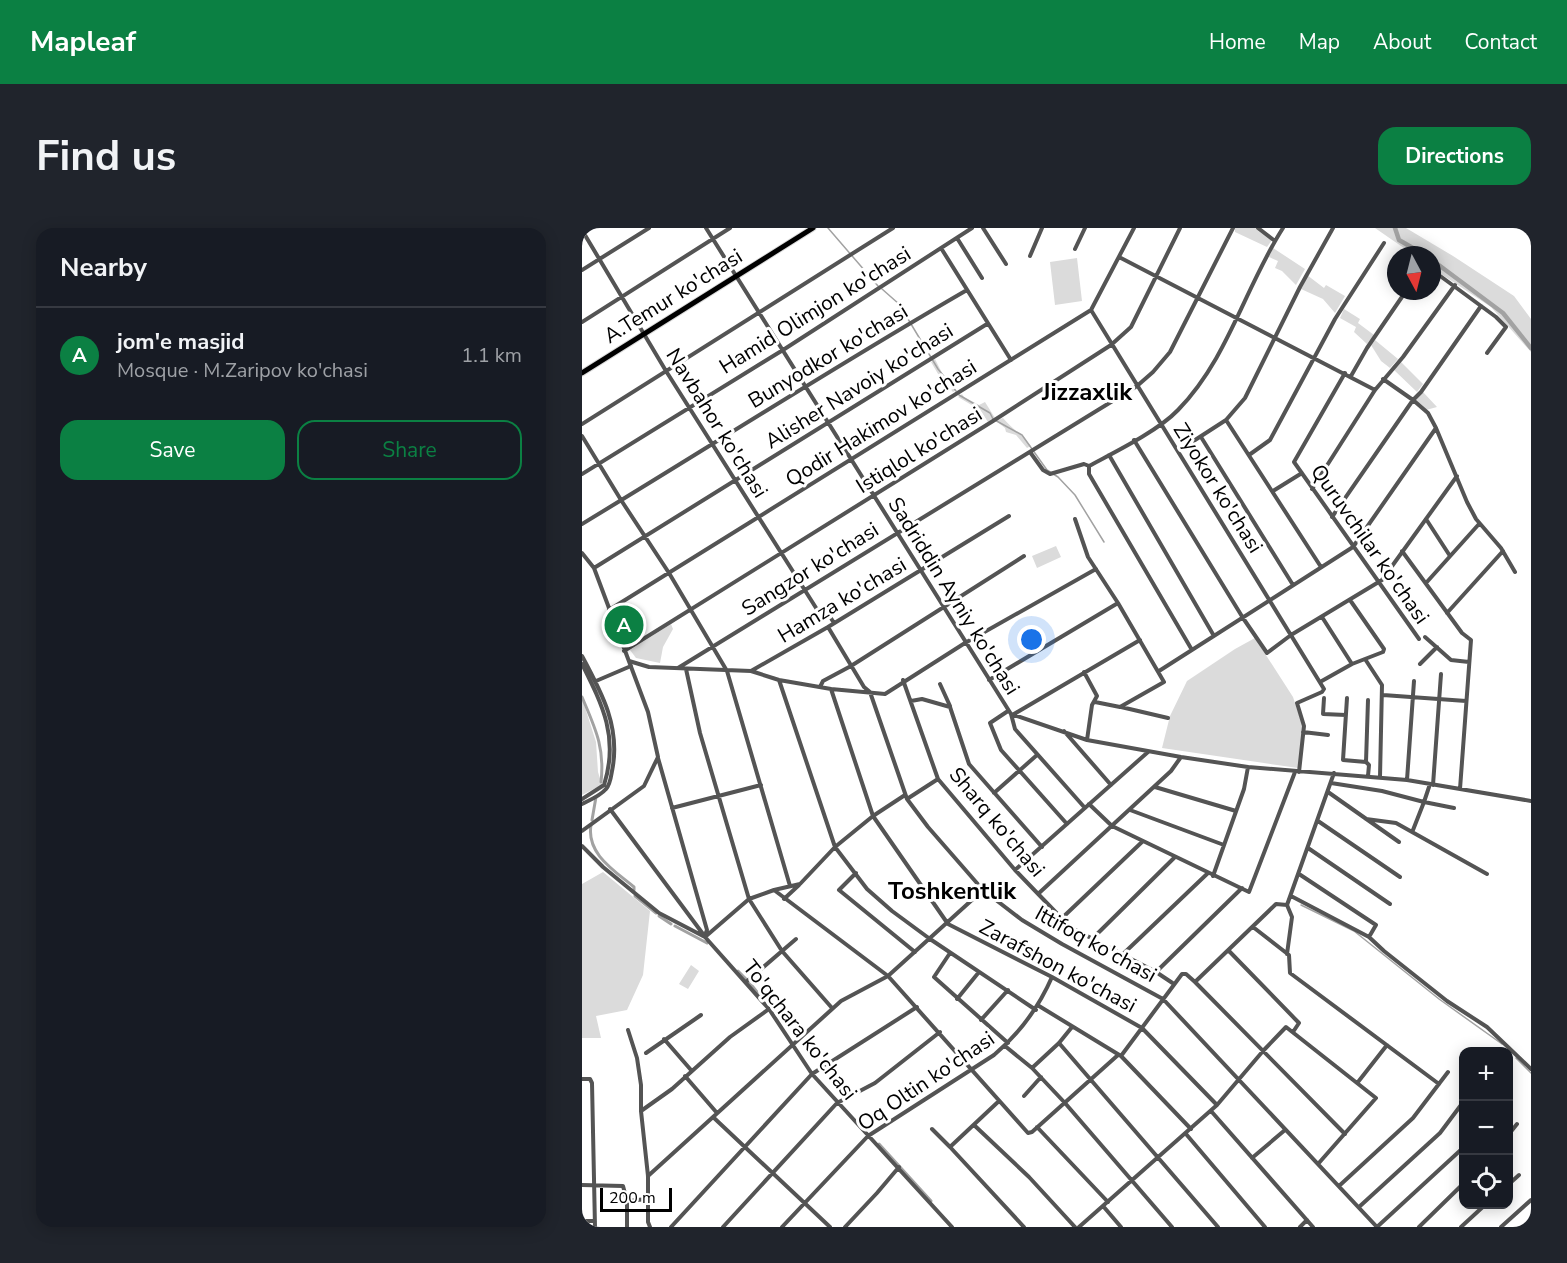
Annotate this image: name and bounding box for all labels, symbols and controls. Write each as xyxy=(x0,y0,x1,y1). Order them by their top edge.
text: Mapleaf xyxy=(30,23,136,61)
text: Home xyxy=(1209,28,1266,56)
text: Map xyxy=(1299,28,1340,56)
text: About xyxy=(1373,28,1431,56)
text: Contact xyxy=(1464,28,1537,56)
button: Directions xyxy=(1378,127,1531,185)
text: Find us xyxy=(36,128,176,185)
street label: Hamid Olimjon ko'chasi xyxy=(714,240,916,380)
street label: A.Temur ko'chasi xyxy=(598,242,748,350)
north arrow xyxy=(1387,246,1441,300)
text: Nearby xyxy=(60,250,147,285)
street label: Bunyodkor ko'chasi xyxy=(743,297,913,415)
street label: Alisher Navoiy ko'chasi xyxy=(760,317,958,455)
text: jom'e masjid xyxy=(117,327,244,357)
text: A xyxy=(72,342,87,369)
text: 1.1 km xyxy=(461,342,522,369)
street label: Navbahor ko'chasi xyxy=(660,343,774,503)
street label: Qodir Hakimov ko'chasi xyxy=(780,353,982,493)
text: Mosque · M.Zaripov ko'chasi xyxy=(117,357,368,384)
district label: Jizzaxlik xyxy=(1041,376,1133,408)
street label: Istiqlol ko'chasi xyxy=(851,400,987,500)
street label: Ziyokor ko'chasi xyxy=(1167,418,1269,558)
button: Save xyxy=(60,420,285,480)
button: Share xyxy=(297,420,522,480)
street label: Quruvchilar ko'chasi xyxy=(1304,459,1436,629)
street label: Sadriddin Ayniy ko'chasi xyxy=(882,492,1026,700)
street label: Sangzor ko'chasi xyxy=(736,516,884,622)
street label: Hamza ko'chasi xyxy=(772,551,912,649)
pin: A xyxy=(604,602,644,648)
your location xyxy=(1017,625,1046,654)
street label: Sharq ko'chasi xyxy=(943,761,1051,883)
district label: Toshkentlik xyxy=(888,875,1017,907)
street label: Ittifoq ko'chasi xyxy=(1030,899,1162,989)
street label: Zarafshon ko'chasi xyxy=(975,913,1141,1019)
street label: To'qchara ko'chasi xyxy=(736,954,864,1106)
street label: Oq Oltin ko'chasi xyxy=(852,1025,1000,1137)
map controls xyxy=(1459,1047,1513,1209)
button: + xyxy=(1459,1047,1513,1101)
button: − xyxy=(1459,1101,1513,1155)
button: locate xyxy=(1459,1155,1513,1209)
scale bar xyxy=(600,1185,672,1212)
text: 200 m xyxy=(609,1187,656,1209)

